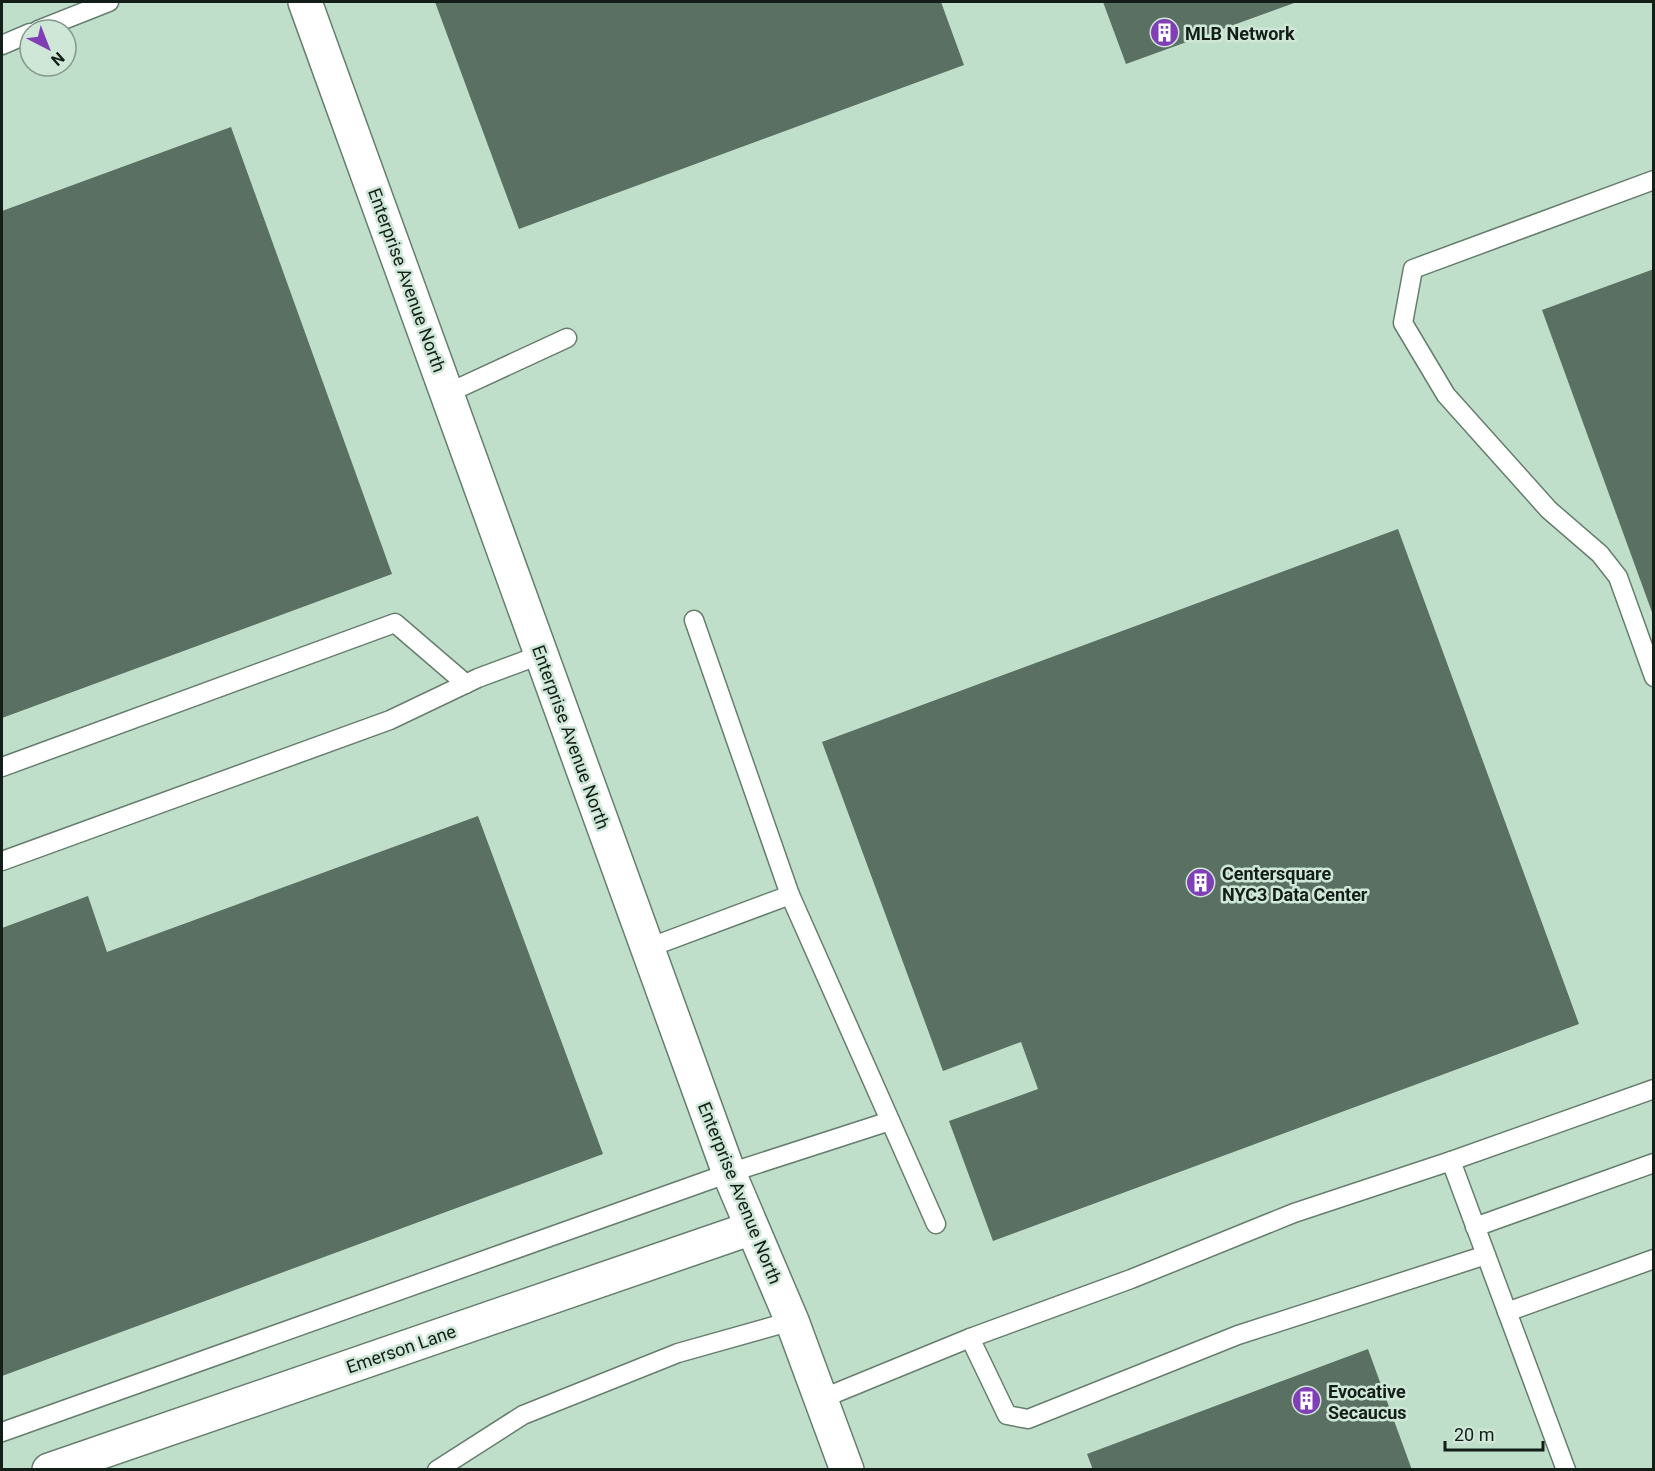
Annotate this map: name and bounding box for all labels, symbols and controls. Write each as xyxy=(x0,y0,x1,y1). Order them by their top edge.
building icon: MLB Network xyxy=(1148,17,1180,49)
north arrow xyxy=(18,18,78,78)
place label: MLB Network xyxy=(1185,23,1295,44)
text: N xyxy=(47,48,68,70)
street label: Enterprise Avenue North xyxy=(364,185,450,375)
street label: Enterprise Avenue North xyxy=(528,642,614,832)
place label: Centersquare NYC3 Data Center xyxy=(1222,863,1368,905)
building icon: Centersquare NYC3 Data Center xyxy=(1185,867,1217,899)
street label: Enterprise Avenue North xyxy=(694,1099,786,1287)
street label: Emerson Lane xyxy=(343,1320,459,1378)
place label: Evocative Secaucus xyxy=(1328,1381,1407,1423)
building icon: Evocative Secaucus xyxy=(1291,1385,1323,1417)
scale bar xyxy=(1445,1414,1542,1452)
text: 20 m xyxy=(1454,1424,1494,1445)

